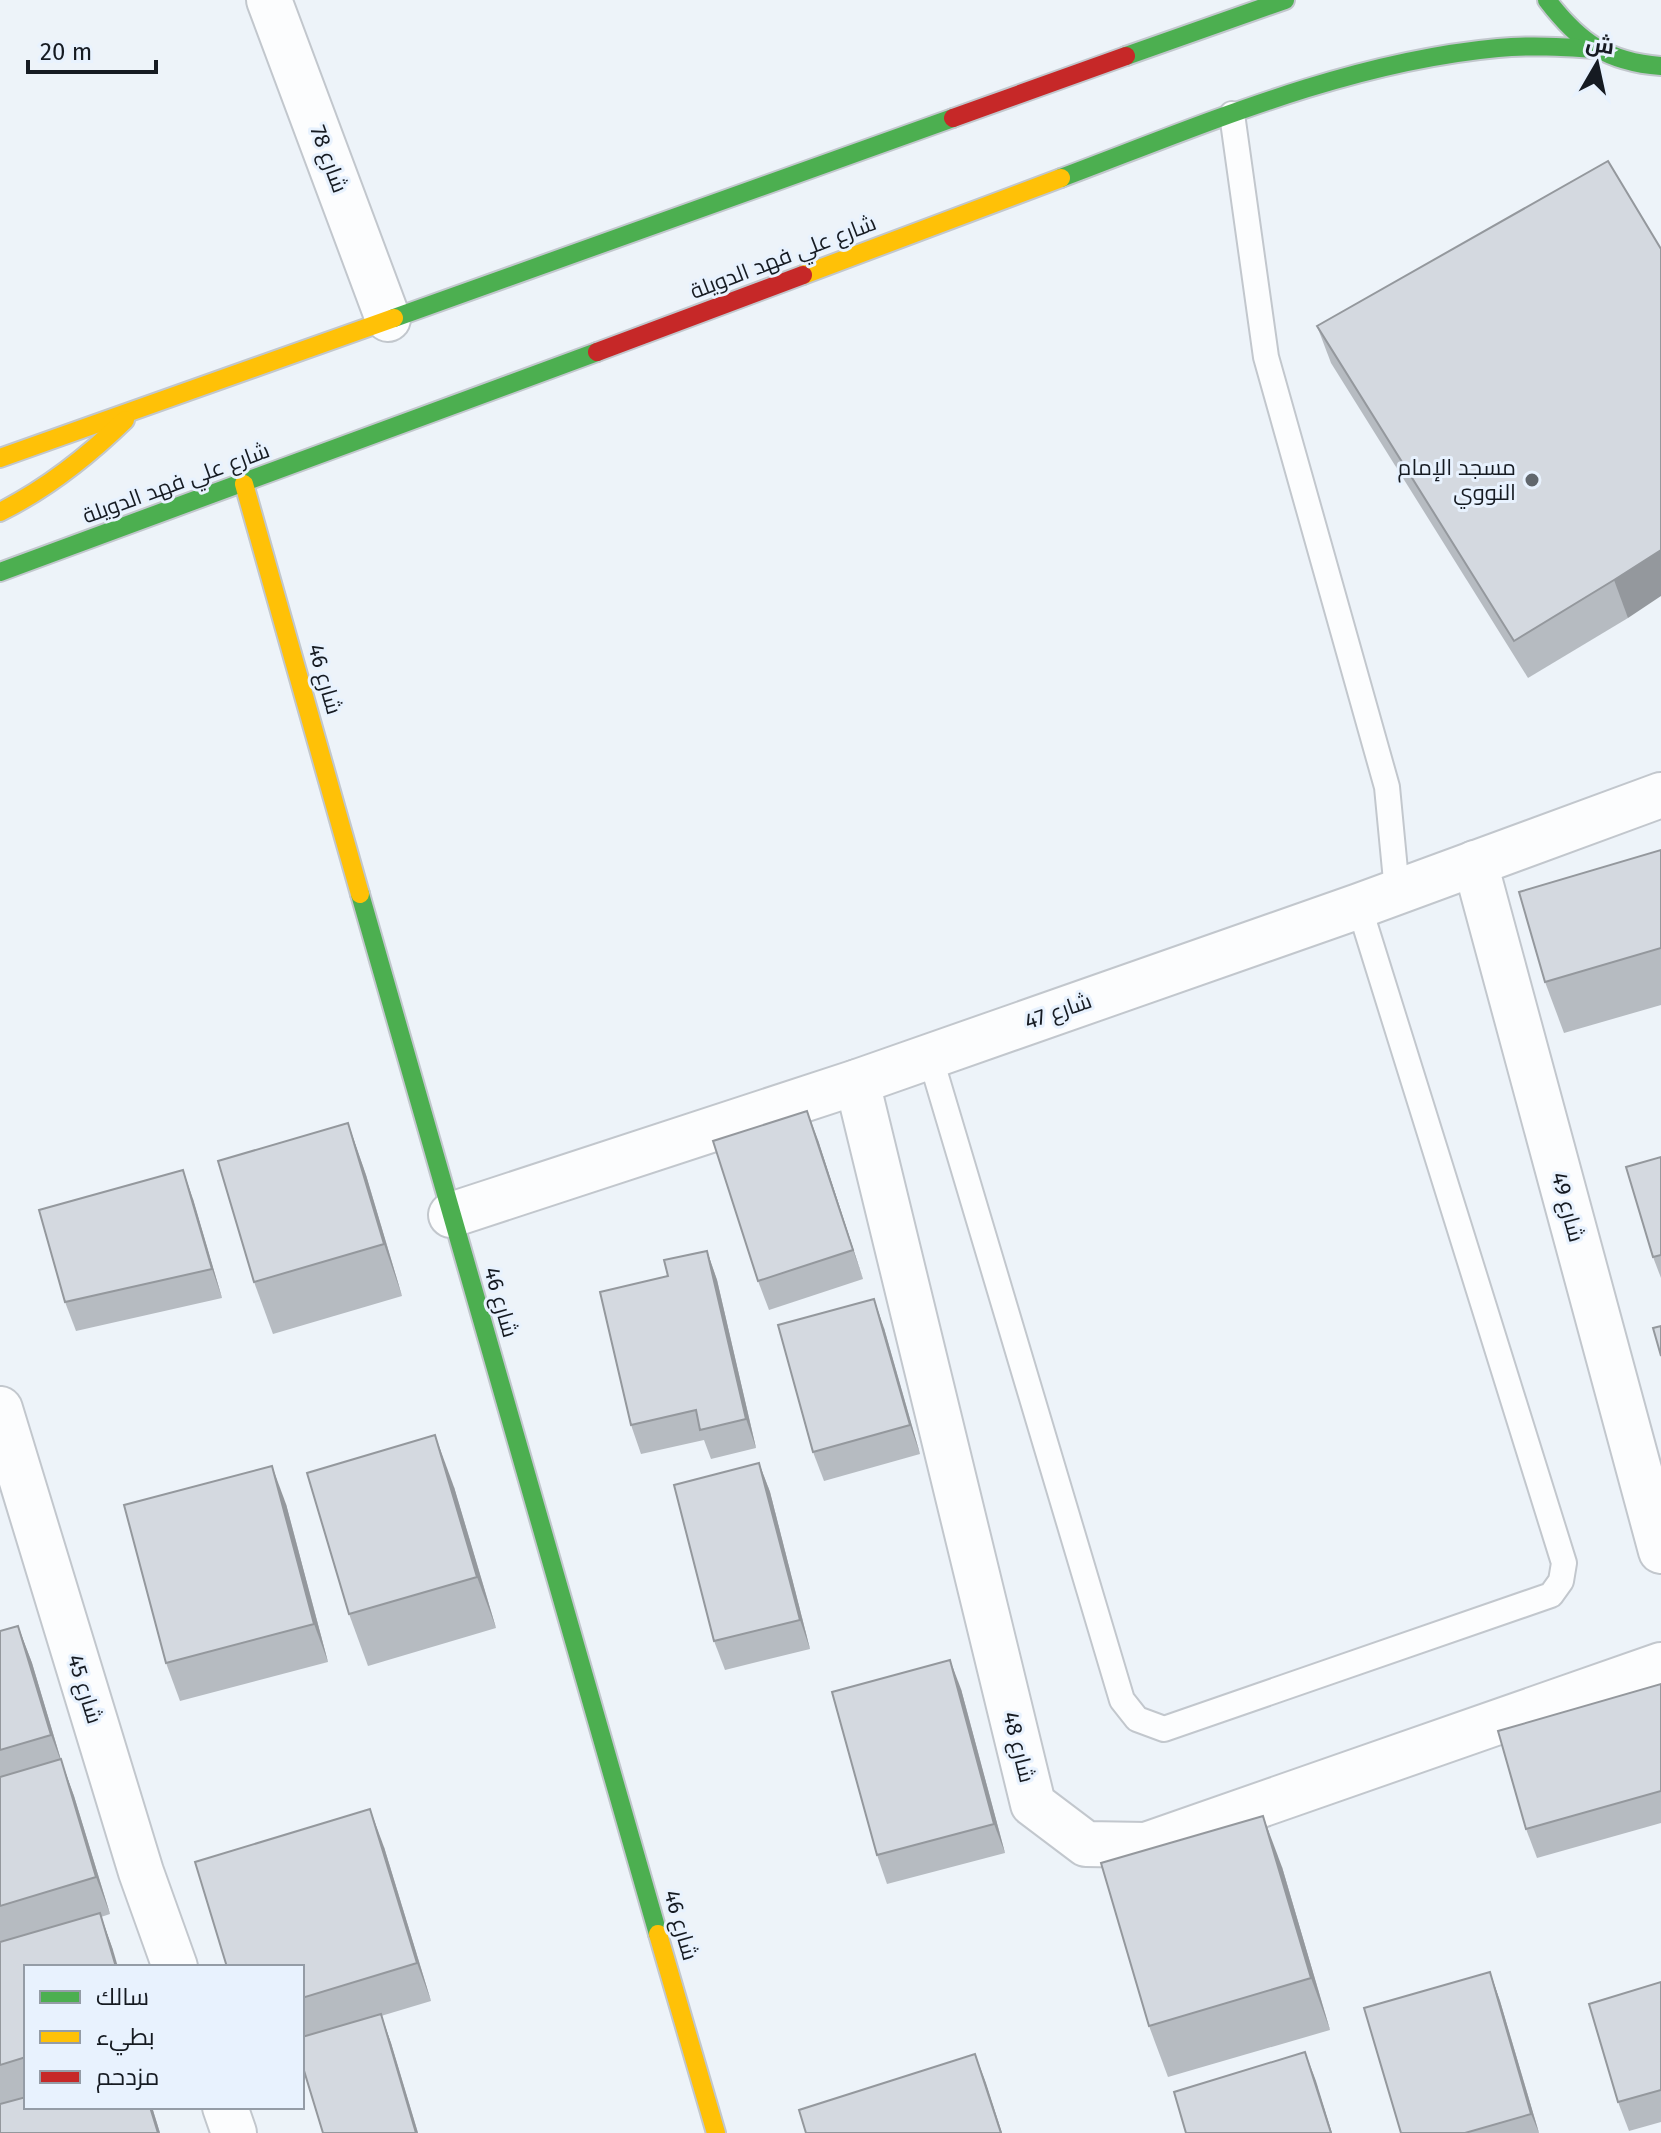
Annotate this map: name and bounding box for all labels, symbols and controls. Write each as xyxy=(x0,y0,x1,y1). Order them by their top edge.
scale bar xyxy=(28,24,156,74)
north arrow xyxy=(1557,24,1637,104)
text: ش xyxy=(1584,29,1616,60)
text: 20 m xyxy=(40,38,92,66)
street label: شارع 78 xyxy=(303,122,354,197)
street label: شارع علي فهد الدويلة xyxy=(686,209,881,308)
street label: شارع علي فهد الدويلة xyxy=(79,437,274,532)
place label: مسجد الإمام النووي xyxy=(1398,454,1516,509)
marker: مسجد الإمام النووي xyxy=(1523,471,1541,489)
street label: شارع 46 xyxy=(301,641,348,718)
street label: شارع 47 xyxy=(1021,987,1096,1036)
street label: شارع 49 xyxy=(1545,1169,1590,1245)
street label: شارع 46 xyxy=(477,1264,524,1341)
street label: شارع 45 xyxy=(61,1651,108,1727)
street label: شارع 48 xyxy=(996,1709,1041,1786)
street label: شارع 46 xyxy=(657,1887,704,1964)
legend xyxy=(24,1965,304,2109)
text: سالك xyxy=(96,1983,149,2011)
text: بطيء xyxy=(96,2023,155,2056)
text: مزدحم xyxy=(96,2063,159,2093)

